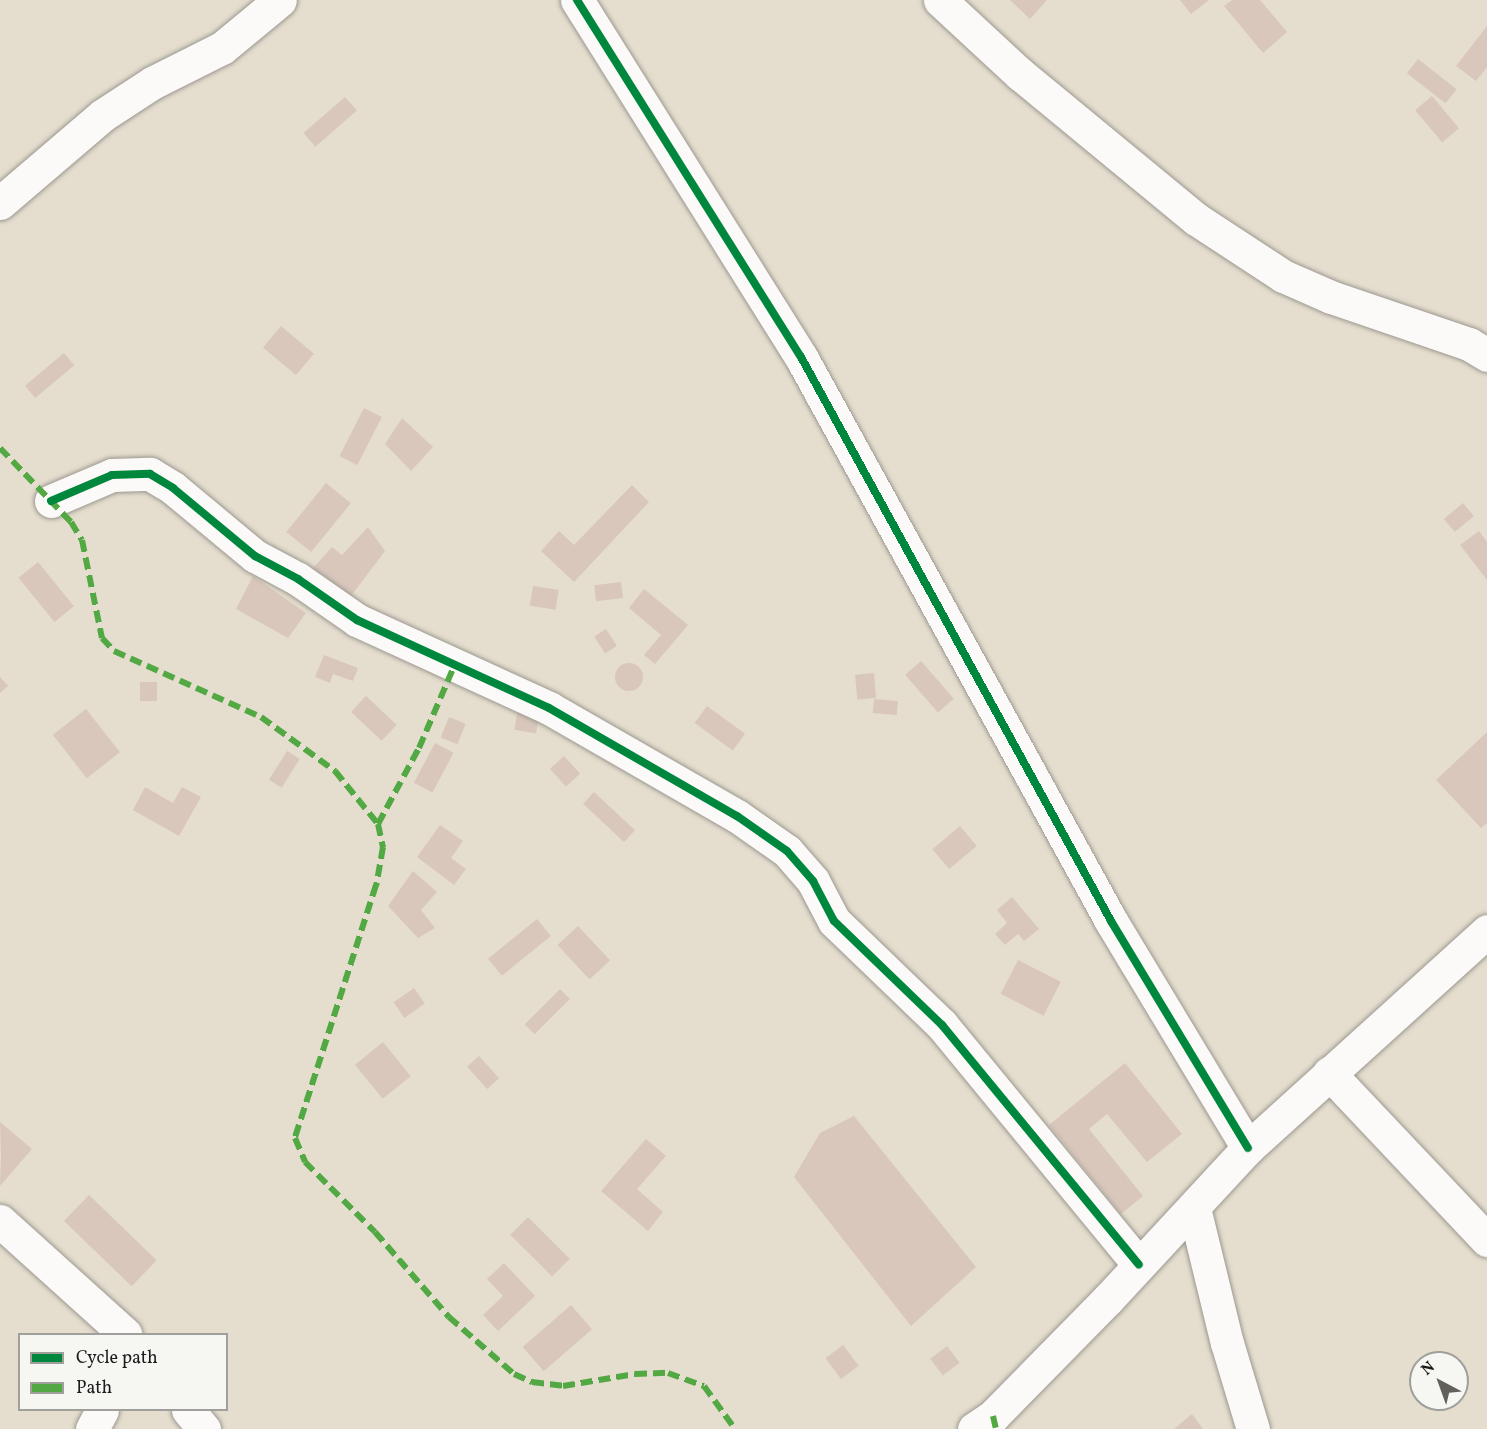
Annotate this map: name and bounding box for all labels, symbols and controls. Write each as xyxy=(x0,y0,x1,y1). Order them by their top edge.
legend xyxy=(18,1333,228,1411)
text: Cycle path xyxy=(76,1346,158,1371)
north arrow xyxy=(1409,1351,1469,1411)
text: N xyxy=(1417,1357,1440,1381)
text: Path xyxy=(76,1376,112,1401)

